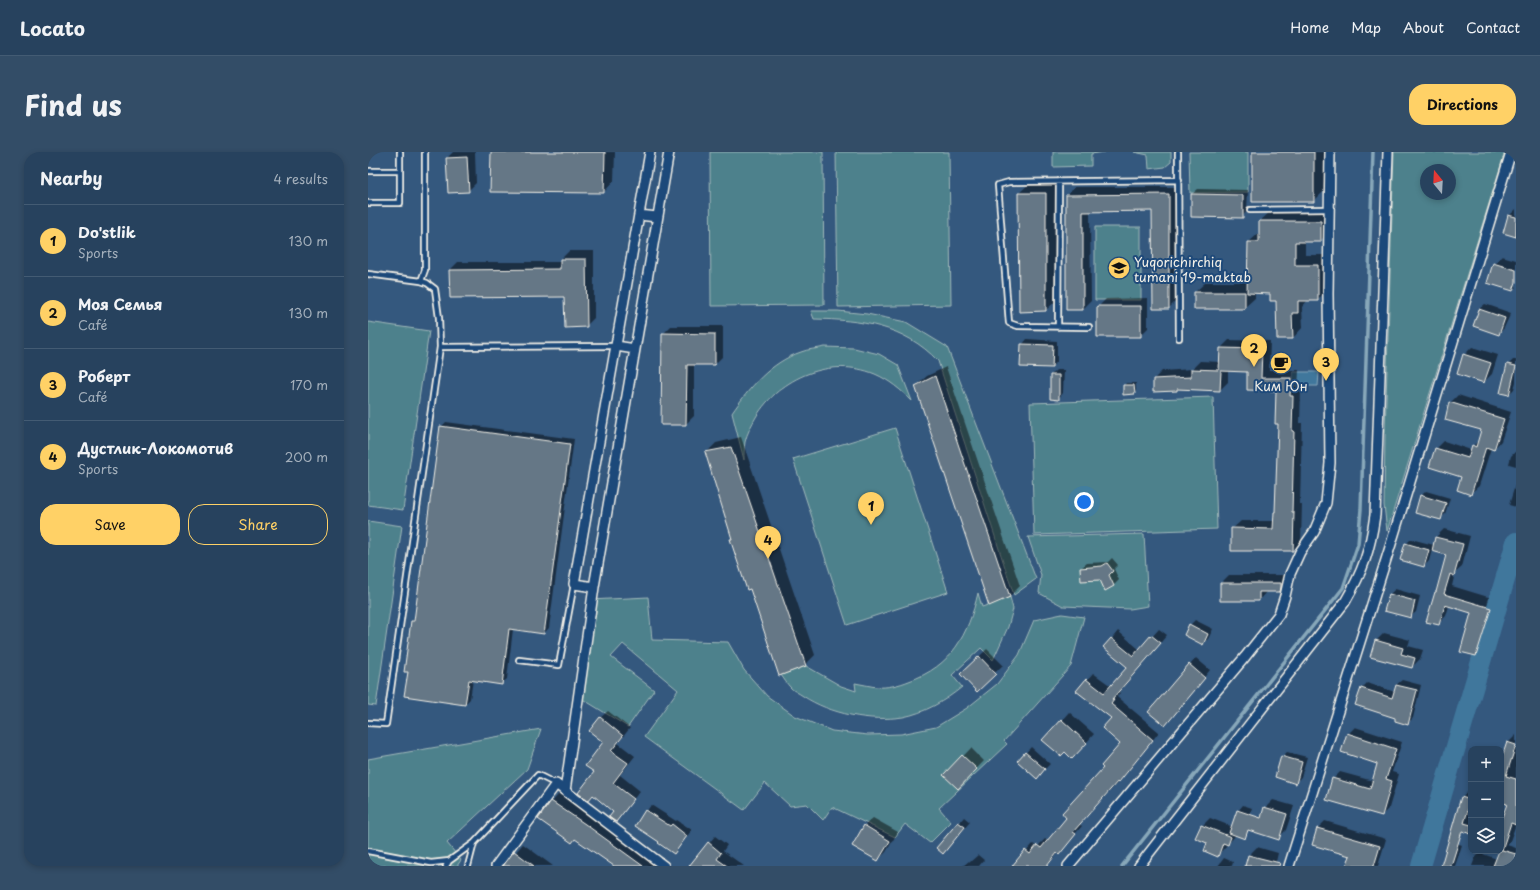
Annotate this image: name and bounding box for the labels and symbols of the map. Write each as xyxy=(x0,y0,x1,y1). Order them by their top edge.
north arrow xyxy=(1420,164,1456,200)
place label: Yuqorichirchiq tumani 19-maktab xyxy=(1134,252,1251,286)
school or university icon: Yuqorichirchiq tumani 19-maktab xyxy=(1106,255,1132,281)
pin: 2 xyxy=(1241,334,1267,367)
pin: 3 xyxy=(1313,348,1339,381)
cafe icon: Ким Юн xyxy=(1268,350,1294,376)
place label: Ким Юн xyxy=(1254,376,1308,395)
pin: 1 xyxy=(858,492,884,525)
your location xyxy=(1074,492,1094,512)
pin: 4 xyxy=(755,526,781,559)

